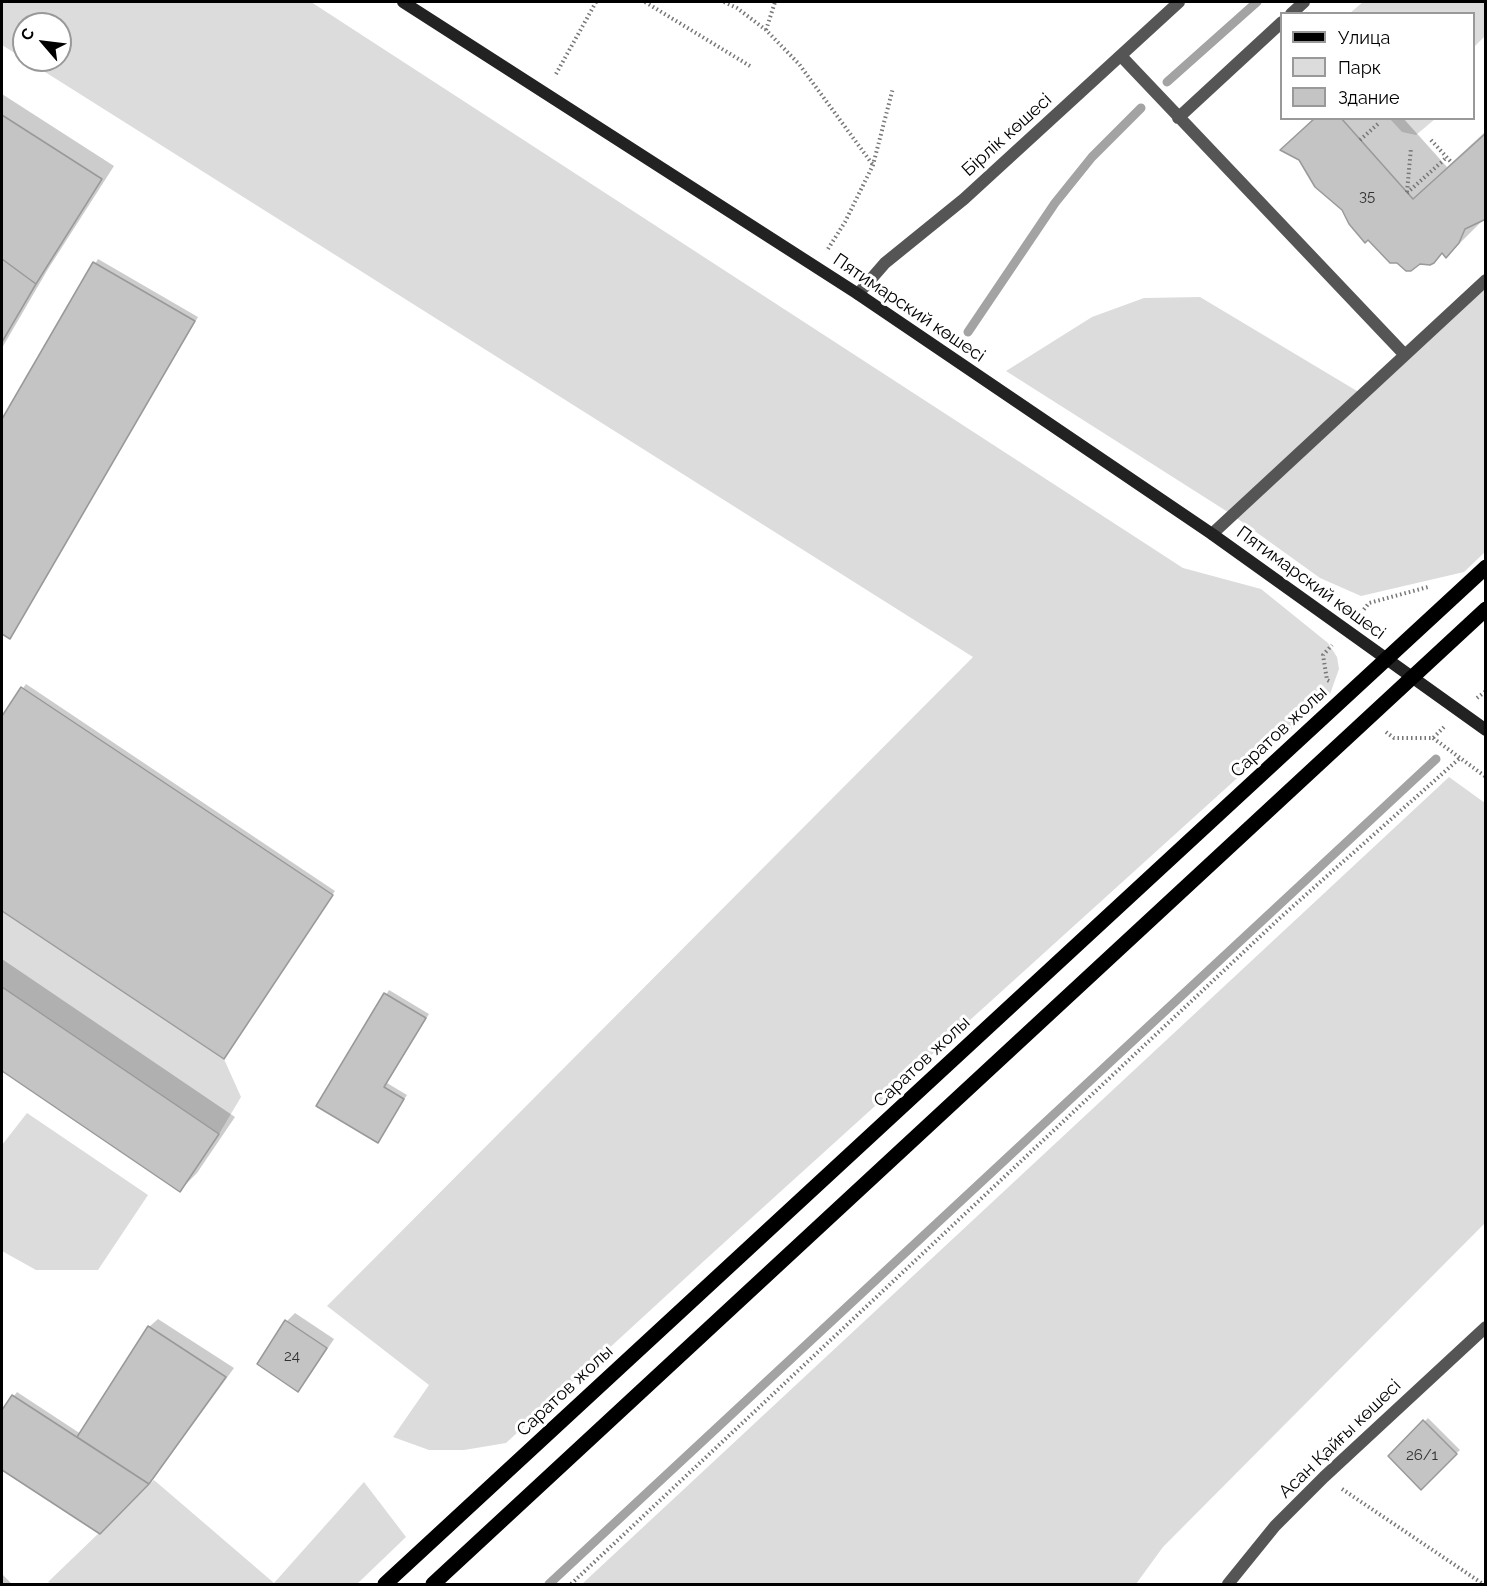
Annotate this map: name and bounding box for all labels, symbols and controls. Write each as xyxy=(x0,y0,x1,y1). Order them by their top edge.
north arrow xyxy=(12,12,72,72)
legend xyxy=(1280,12,1475,120)
text: С xyxy=(16,25,38,44)
text: Улица xyxy=(1338,27,1390,48)
text: Парк xyxy=(1338,57,1381,78)
text: Здание xyxy=(1338,87,1400,108)
street label: Бірлік көшесі xyxy=(958,89,1056,181)
house number: 35 xyxy=(1359,187,1375,205)
street label: Пятимарский көшесі xyxy=(829,249,989,367)
street label: Пятимарский көшесі xyxy=(1232,522,1390,644)
street label: Саратов жолы xyxy=(1226,682,1332,782)
street label: Саратов жолы xyxy=(869,1012,975,1112)
street label: Саратов жолы xyxy=(512,1341,618,1441)
house number: 24 xyxy=(284,1347,300,1365)
street label: Асан Қайғы көшесі xyxy=(1274,1375,1406,1503)
house number: 26/1 xyxy=(1406,1446,1438,1464)

